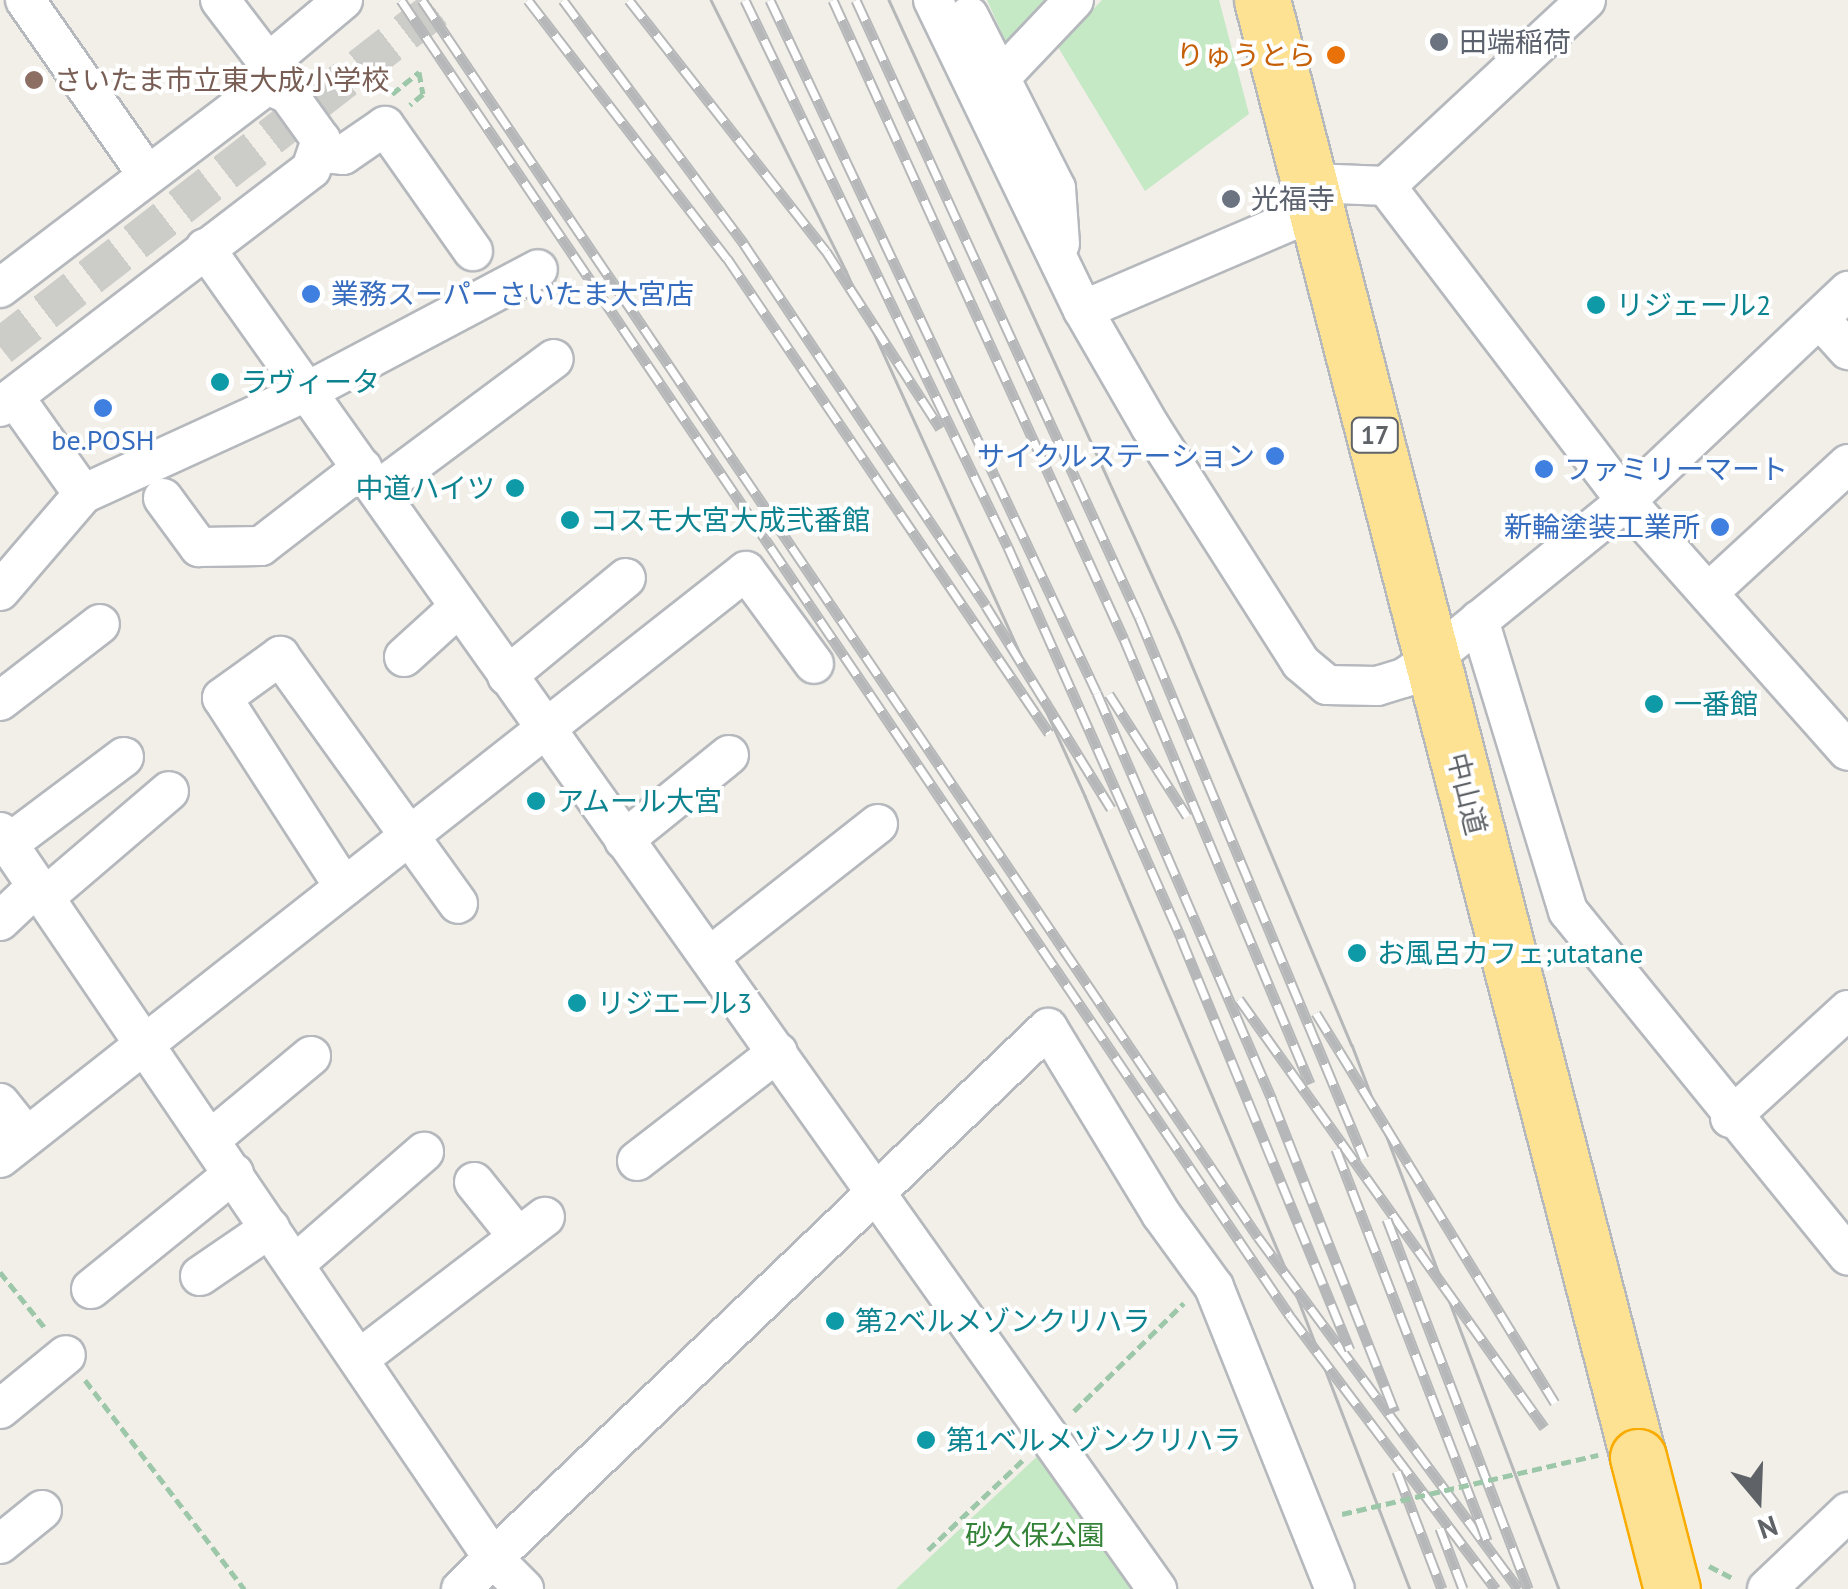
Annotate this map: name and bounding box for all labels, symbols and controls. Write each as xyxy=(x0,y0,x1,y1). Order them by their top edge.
place label: 田端稲荷 xyxy=(1459,25,1571,59)
marker: 田端稲荷 xyxy=(1428,31,1450,53)
place label: りゅうとら xyxy=(1176,38,1316,72)
marker: りゅうとら xyxy=(1325,44,1347,66)
place label: さいたま市立東大成小学校 xyxy=(54,63,390,97)
marker: さいたま市立東大成小学校 xyxy=(23,69,45,91)
place label: 光福寺 xyxy=(1251,182,1335,216)
marker: 光福寺 xyxy=(1220,188,1242,210)
place label: 業務スーパーさいたま大宮店 xyxy=(331,277,695,311)
marker: 業務スーパーさいたま大宮店 xyxy=(300,283,322,305)
place label: リジェール2 xyxy=(1616,288,1771,322)
marker: リジェール2 xyxy=(1585,294,1607,316)
place label: ラヴィータ xyxy=(240,365,380,399)
marker: ラヴィータ xyxy=(209,371,231,393)
marker: be.POSH xyxy=(92,397,114,419)
road number: 17 xyxy=(1350,415,1400,455)
place label: be.POSH xyxy=(51,423,155,457)
place label: サイクルステーション xyxy=(975,439,1255,473)
marker: サイクルステーション xyxy=(1264,445,1286,467)
place label: ファミリーマート xyxy=(1564,452,1788,486)
marker: ファミリーマート xyxy=(1533,458,1555,480)
place label: 中道ハイツ xyxy=(355,471,495,505)
marker: 中道ハイツ xyxy=(504,477,526,499)
place label: コスモ大宮大成弐番館 xyxy=(590,503,870,537)
marker: コスモ大宮大成弐番館 xyxy=(559,509,581,531)
place label: 新輪塗装工業所 xyxy=(1504,510,1700,544)
marker: 新輪塗装工業所 xyxy=(1709,516,1731,538)
place label: 一番館 xyxy=(1674,687,1758,721)
marker: 一番館 xyxy=(1643,693,1665,715)
street label: 中山道 xyxy=(1441,749,1493,839)
place label: アムール大宮 xyxy=(556,784,724,818)
marker: アムール大宮 xyxy=(525,790,547,812)
place label: お風呂カフェ;utatane xyxy=(1377,936,1644,970)
marker: お風呂カフェ;utatane xyxy=(1346,942,1368,964)
place label: リジエール3 xyxy=(597,986,752,1020)
marker: リジエール3 xyxy=(566,992,588,1014)
place label: 第2ベルメゾンクリハラ xyxy=(855,1304,1150,1338)
marker: 第2ベルメゾンクリハラ xyxy=(824,1310,846,1332)
place label: 第1ベルメゾンクリハラ xyxy=(946,1423,1241,1457)
marker: 第1ベルメゾンクリハラ xyxy=(915,1429,937,1451)
north arrow xyxy=(1708,1449,1808,1549)
text: N xyxy=(1753,1507,1783,1548)
park label: 砂久保公園 xyxy=(965,1518,1105,1552)

